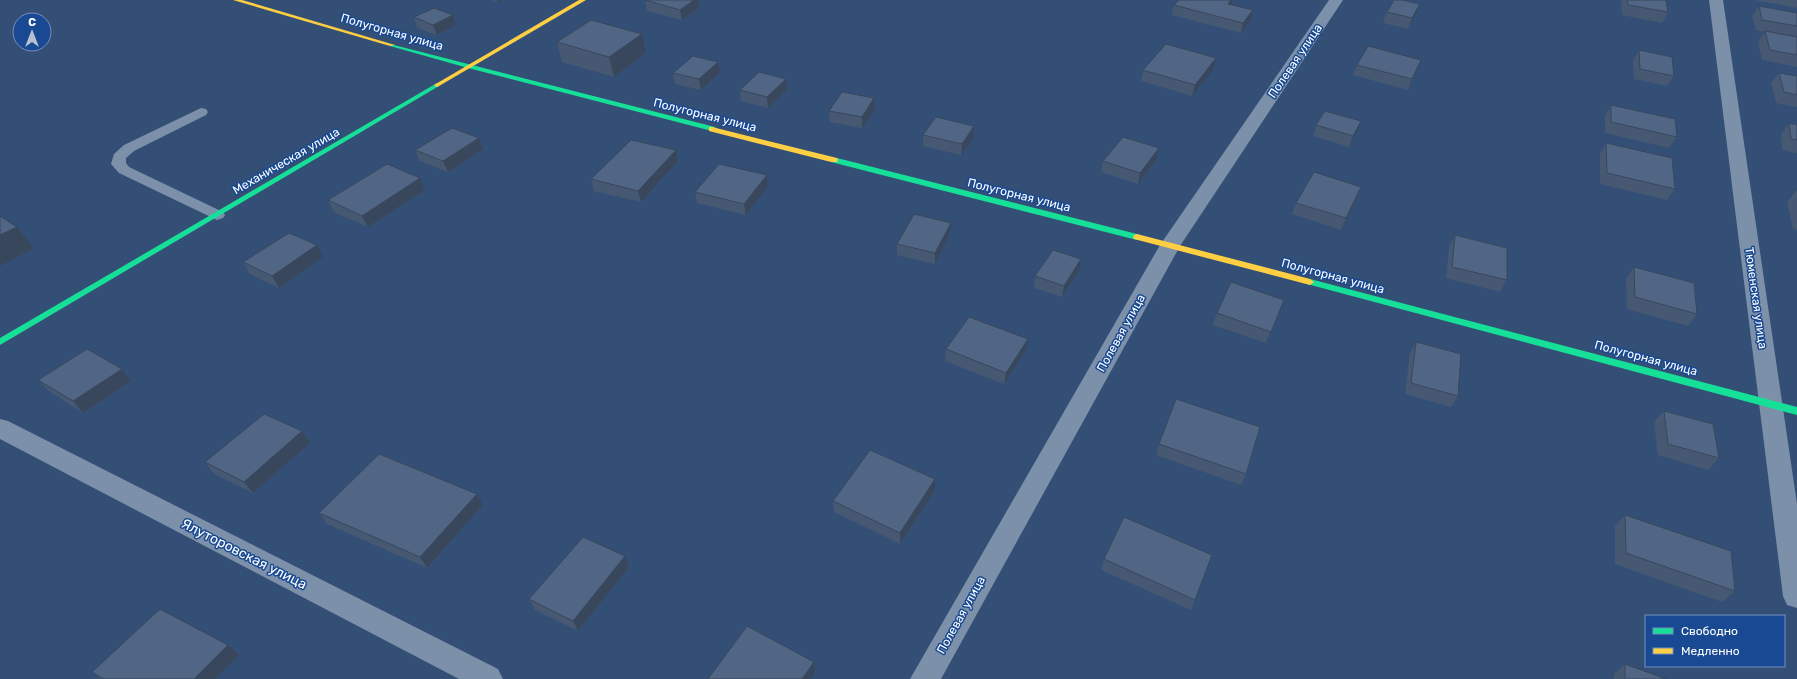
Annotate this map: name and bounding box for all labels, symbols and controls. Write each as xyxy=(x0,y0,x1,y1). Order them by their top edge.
street label: Полугорная улица xyxy=(339,11,445,53)
north arrow xyxy=(12,12,52,52)
text: С xyxy=(28,16,36,29)
street label: Полевая улица xyxy=(1265,21,1325,101)
street label: Полугорная улица xyxy=(652,95,758,135)
street label: Механическая улица xyxy=(230,125,342,197)
street label: Полугорная улица xyxy=(966,175,1072,215)
street label: Тюменская улица xyxy=(1742,246,1770,350)
street label: Полугорная улица xyxy=(1280,256,1386,296)
street label: Полевая улица xyxy=(1094,292,1148,374)
street label: Полугорная улица xyxy=(1593,338,1699,378)
street label: Ялуторовская улица xyxy=(178,515,310,593)
street label: Полевая улица xyxy=(934,574,988,656)
legend xyxy=(1645,615,1785,667)
text: Свободно xyxy=(1681,624,1738,638)
text: Медленно xyxy=(1681,644,1740,658)

